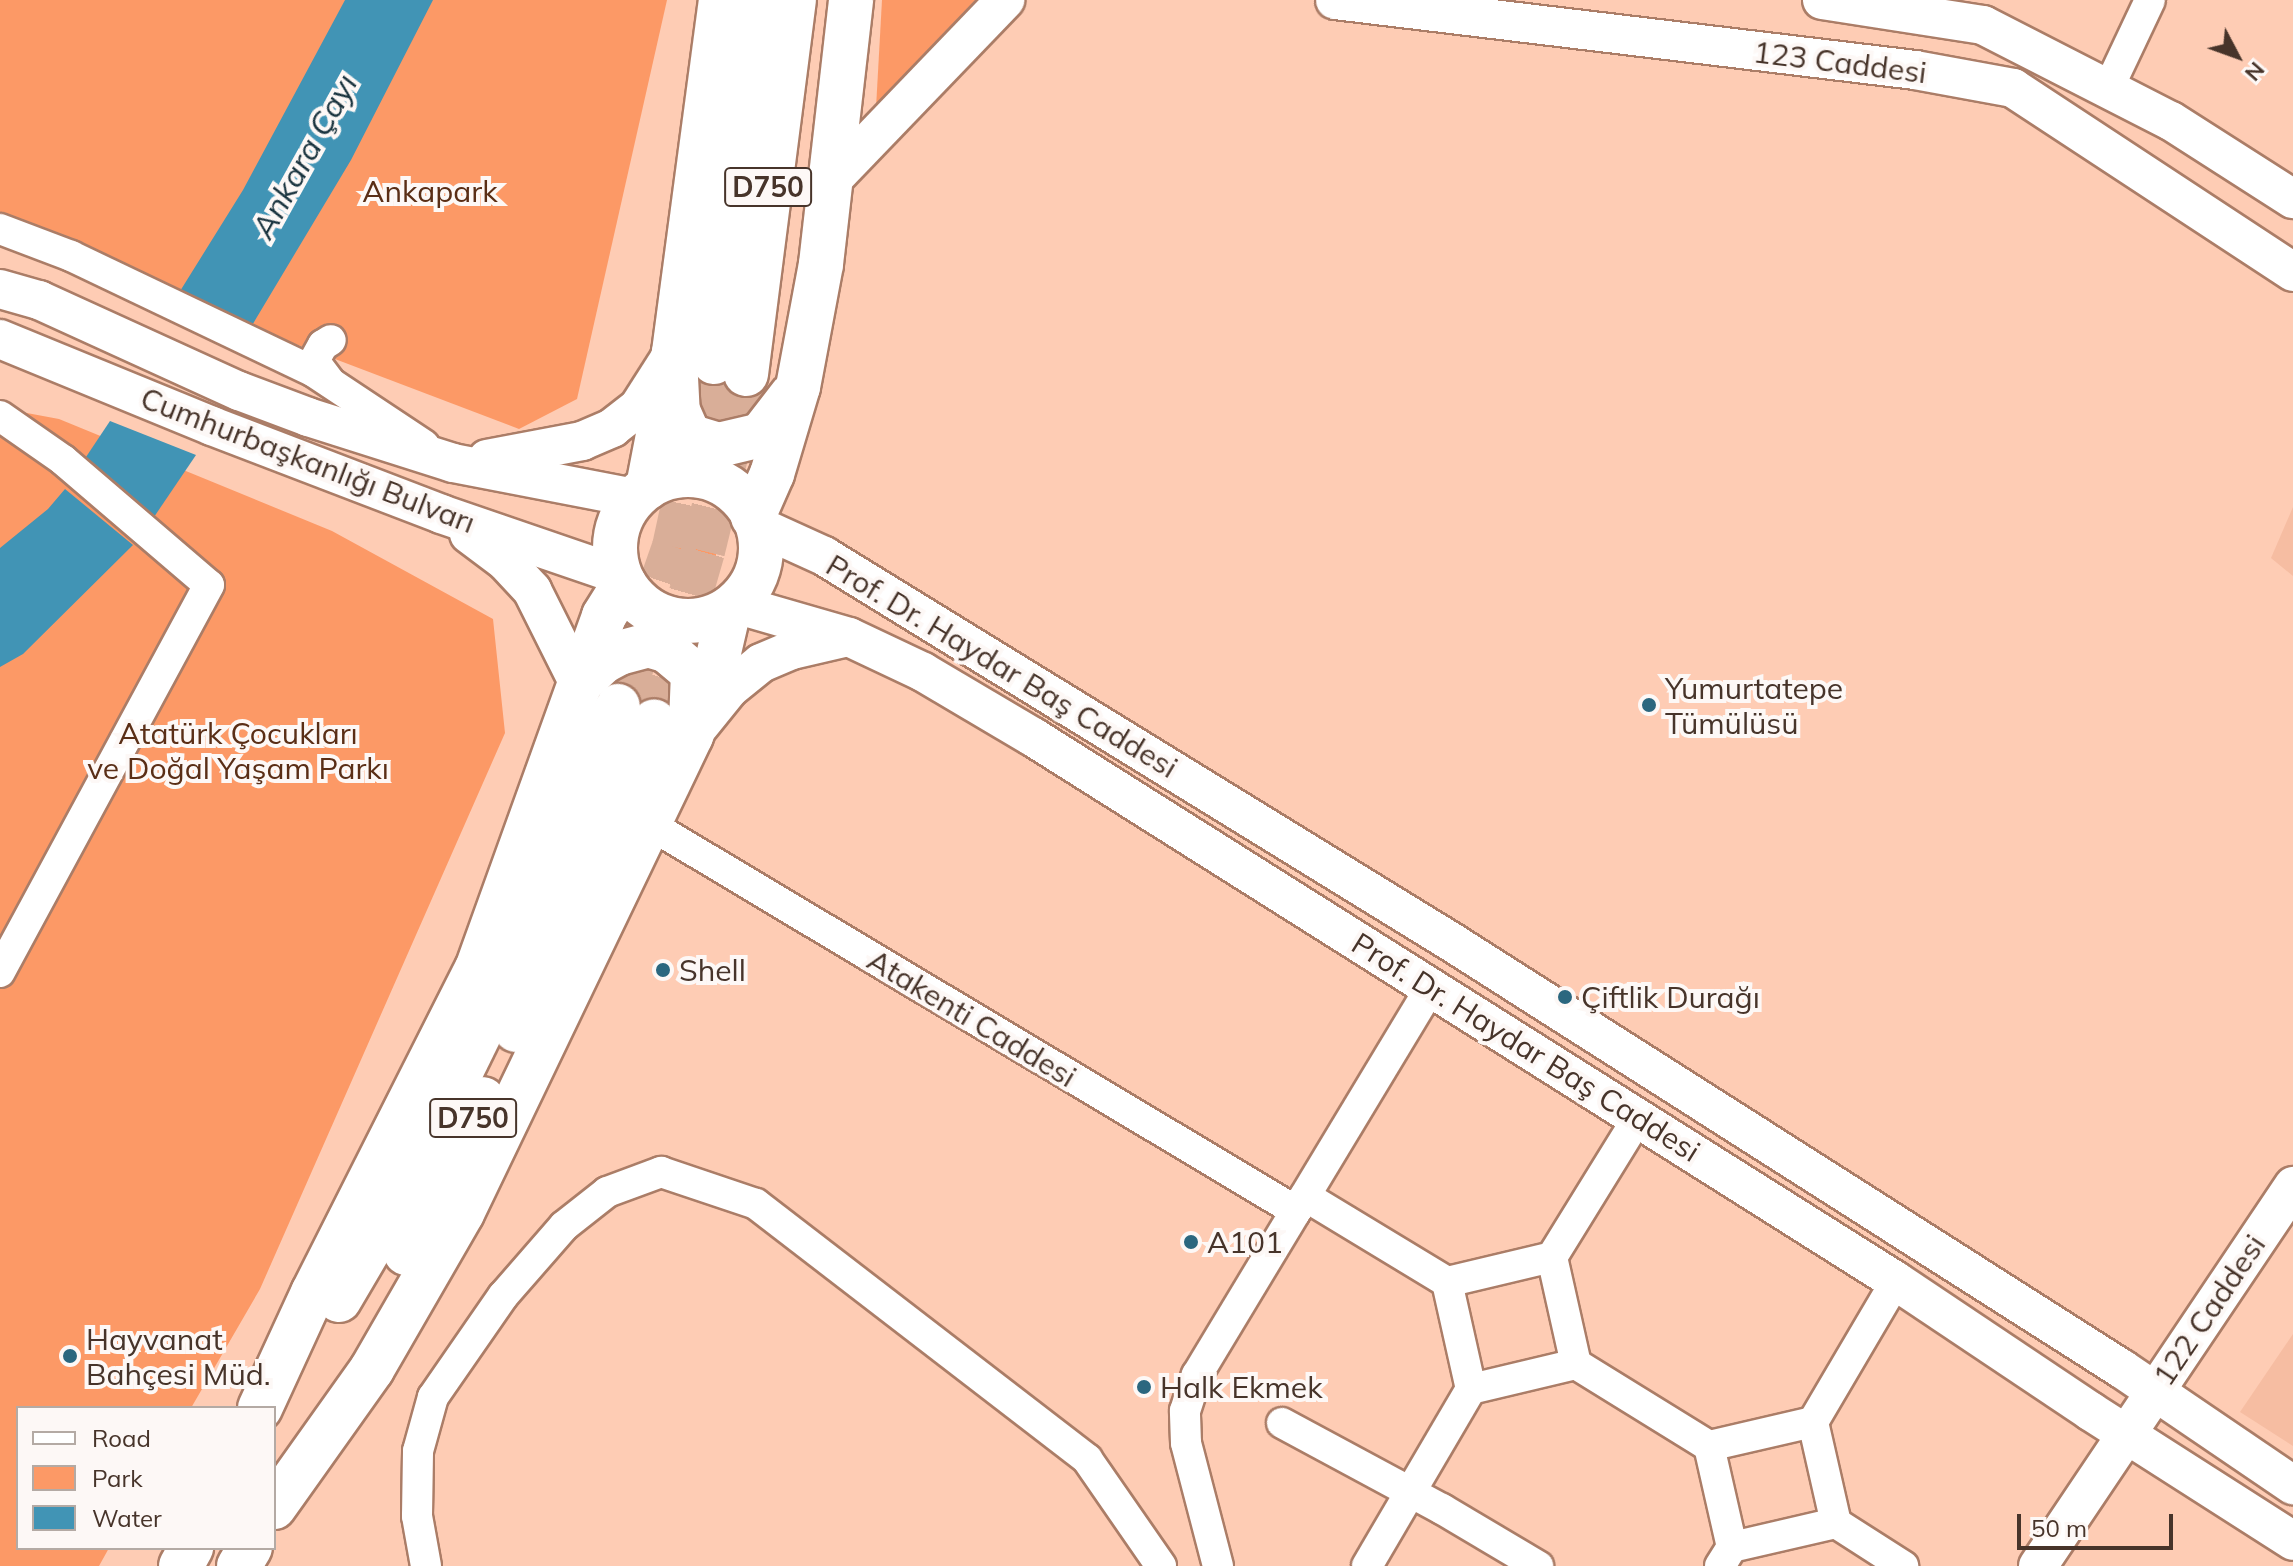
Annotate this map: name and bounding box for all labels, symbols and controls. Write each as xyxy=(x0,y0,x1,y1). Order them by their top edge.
north arrow xyxy=(2197,16,2277,96)
street label: 123 Caddesi xyxy=(1751,34,1929,90)
text: N xyxy=(2239,56,2271,87)
water label: Ankara Çayı xyxy=(243,67,365,245)
road number: D750 xyxy=(724,163,812,211)
park label: Ankapark xyxy=(362,173,498,209)
street label: Cumhurbaşkanlığı Bulvarı xyxy=(136,380,480,540)
street label: Prof. Dr. Haydar Baş Caddesi xyxy=(820,547,1184,785)
place label: Yumurtatepe Tümülüsü xyxy=(1665,670,1843,740)
marker: Yumurtatepe Tümülüsü xyxy=(1640,696,1658,714)
park label: Atatürk Çocukları ve Doğal Yaşam Parkı xyxy=(87,715,389,786)
street label: Prof. Dr. Haydar Baş Caddesi xyxy=(1346,925,1706,1169)
street label: Atakenti Caddesi xyxy=(861,942,1083,1094)
place label: Shell xyxy=(679,952,746,988)
marker: Shell xyxy=(654,961,672,979)
place label: Çiftlik Durağı xyxy=(1581,979,1760,1015)
marker: Çiftlik Durağı xyxy=(1556,988,1574,1006)
road number: D750 xyxy=(429,1094,517,1142)
place label: A101 xyxy=(1207,1224,1283,1260)
street label: 122 Caddesi xyxy=(2145,1228,2273,1392)
marker: A101 xyxy=(1182,1233,1200,1251)
place label: Hayvanat Bahçesi Müd. xyxy=(86,1321,271,1392)
marker: Hayvanat Bahçesi Müd. xyxy=(61,1347,79,1365)
place label: Halk Ekmek xyxy=(1160,1369,1323,1405)
marker: Halk Ekmek xyxy=(1135,1378,1153,1396)
legend xyxy=(16,1406,276,1550)
text: Road xyxy=(92,1423,151,1453)
text: Park xyxy=(92,1463,143,1493)
scale bar xyxy=(2021,1498,2177,1548)
text: Water xyxy=(92,1503,162,1533)
text: 50 m xyxy=(2031,1513,2087,1543)

